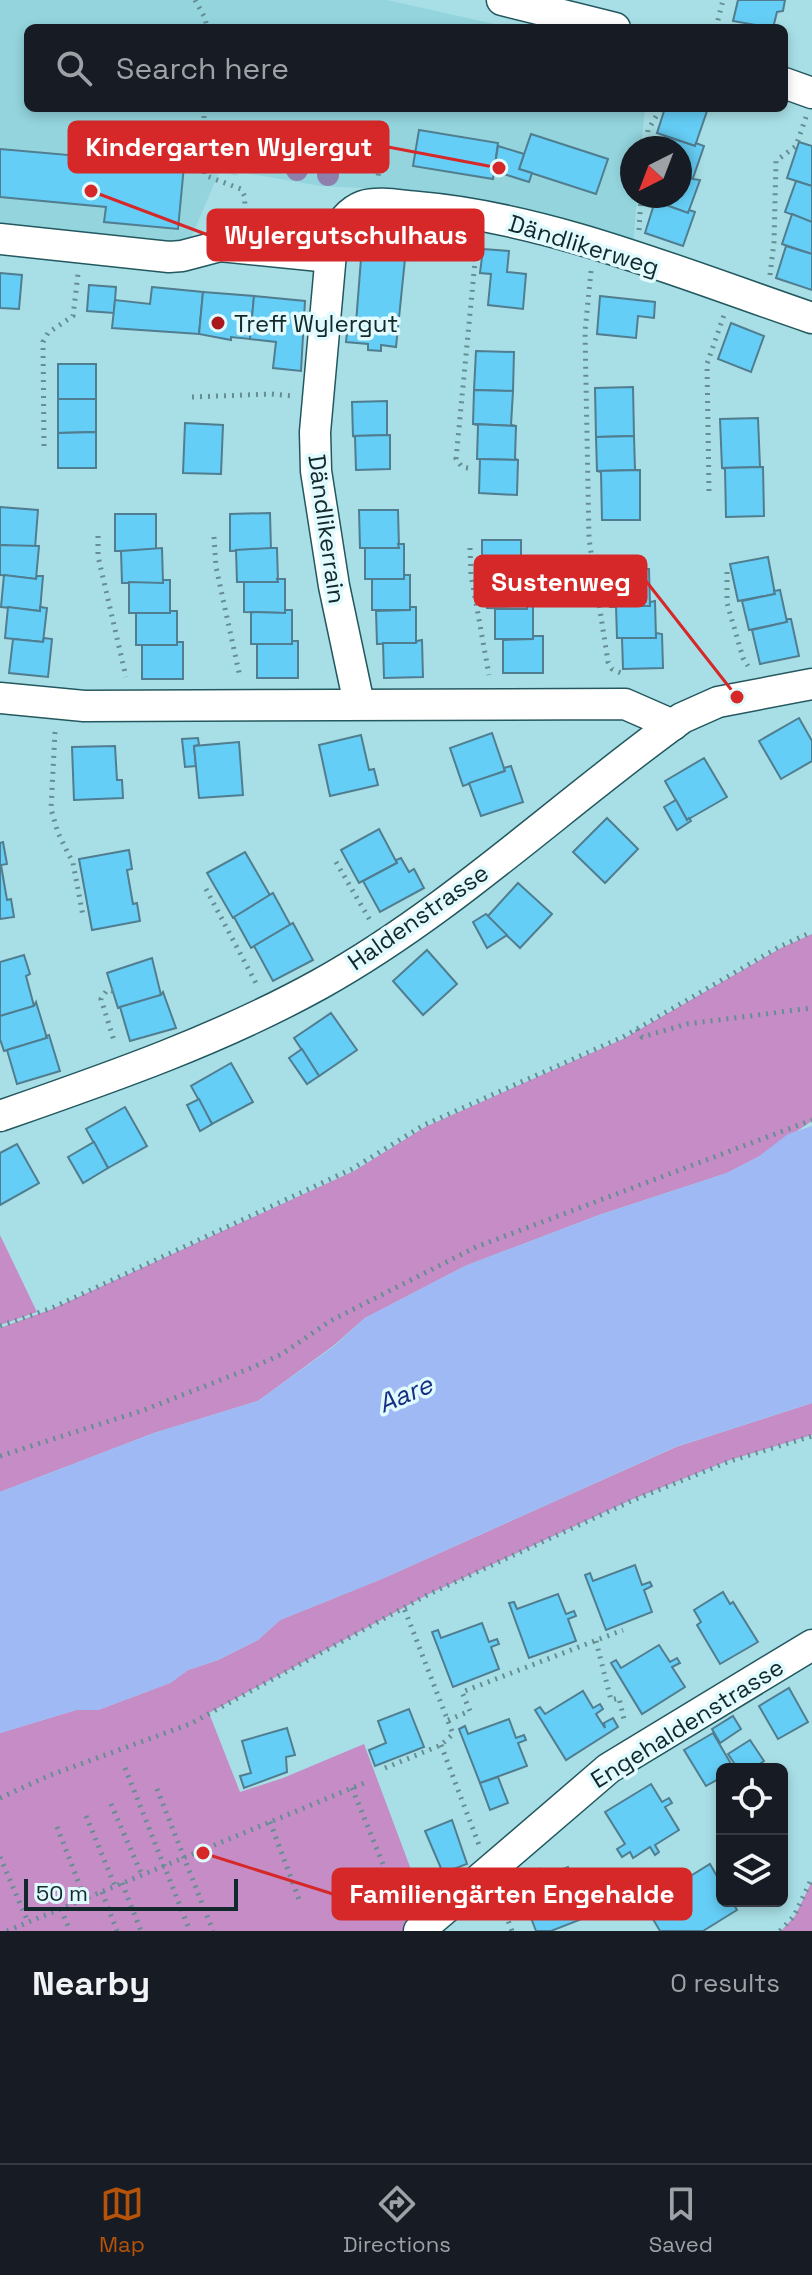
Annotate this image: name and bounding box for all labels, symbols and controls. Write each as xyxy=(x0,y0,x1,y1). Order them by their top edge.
search box xyxy=(24,24,788,112)
icon: search xyxy=(52,46,96,90)
text: Search here xyxy=(116,49,289,88)
callout: Kindergarten Wylergut xyxy=(69,122,388,172)
text: Kindergarten Wylergut xyxy=(86,130,372,164)
north arrow xyxy=(620,136,692,208)
street label: Dändlikerweg xyxy=(505,207,663,283)
callout: Wylergutschulhaus xyxy=(208,210,483,260)
text: Wylergutschulhaus xyxy=(224,218,468,252)
place label: Treff Wylergut xyxy=(234,308,398,339)
marker: Treff Wylergut xyxy=(209,314,227,332)
street label: Dändlikerrain xyxy=(301,452,353,606)
callout: Sustenweg xyxy=(475,556,646,606)
text: Sustenweg xyxy=(491,565,631,599)
street label: Haldenstrasse xyxy=(342,857,494,977)
water label: Aare xyxy=(373,1367,439,1421)
street label: Engehaldenstrasse xyxy=(585,1651,789,1795)
map controls xyxy=(716,1763,788,1907)
button: locate xyxy=(716,1763,788,1835)
button: layers xyxy=(716,1835,788,1907)
callout: Familiengärten Engehalde xyxy=(333,1869,691,1919)
scale bar xyxy=(24,1875,238,1911)
text: Familiengärten Engehalde xyxy=(349,1877,675,1911)
text: 50 m xyxy=(36,1879,88,1907)
text: Nearby xyxy=(32,1962,150,2005)
text: 0 results xyxy=(670,1966,780,2000)
tab: Map xyxy=(99,2182,145,2258)
tab: Directions xyxy=(343,2182,451,2258)
tab: Saved xyxy=(649,2182,713,2258)

